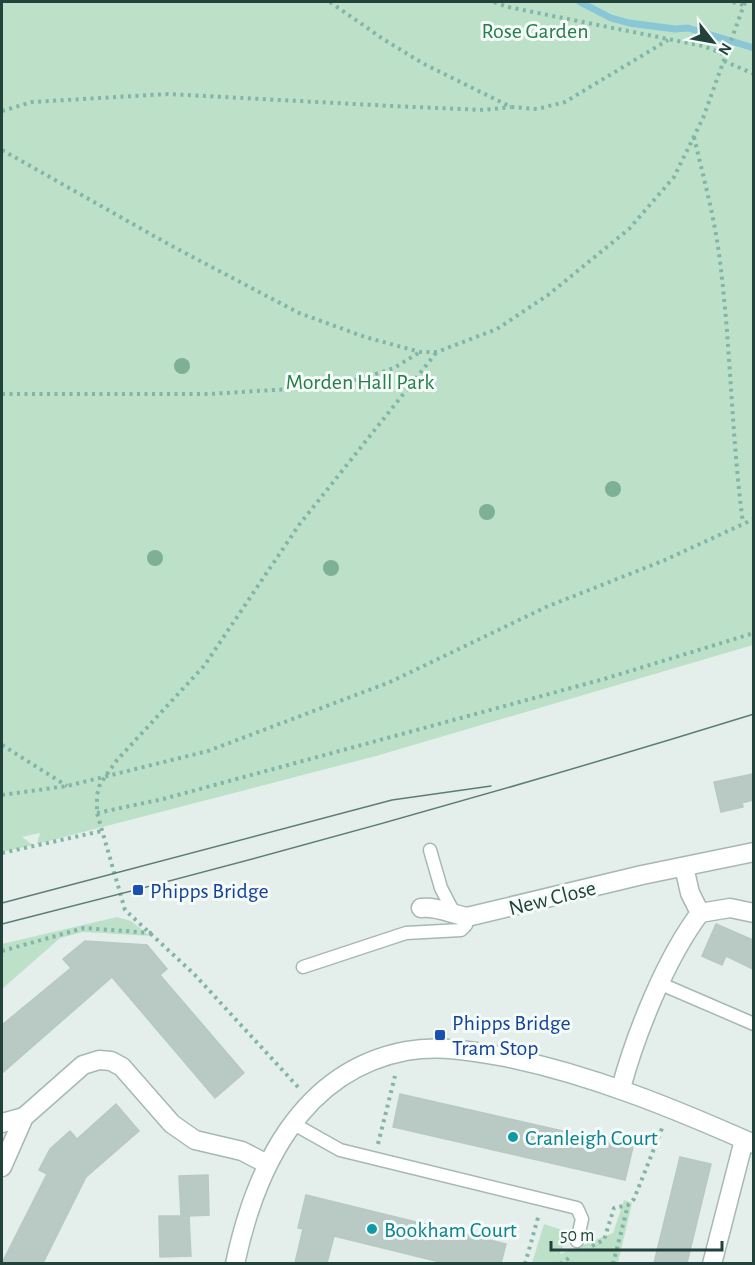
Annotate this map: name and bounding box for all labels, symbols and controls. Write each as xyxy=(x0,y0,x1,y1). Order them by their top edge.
north arrow xyxy=(683,12,743,72)
park label: Rose Garden xyxy=(481,20,589,42)
text: N xyxy=(715,40,735,58)
park label: Morden Hall Park xyxy=(286,371,434,393)
street label: New Close xyxy=(506,877,598,919)
place label: Phipps Bridge xyxy=(150,880,269,902)
marker: Phipps Bridge xyxy=(131,883,145,897)
place label: Phipps Bridge Tram Stop xyxy=(452,1012,571,1059)
marker: Phipps Bridge Tram Stop xyxy=(433,1028,447,1042)
place label: Cranleigh Court xyxy=(525,1127,658,1149)
marker: Cranleigh Court xyxy=(506,1130,520,1144)
scale bar xyxy=(551,1214,722,1252)
place label: Bookham Court xyxy=(384,1219,517,1241)
marker: Bookham Court xyxy=(365,1222,379,1236)
text: 50 m xyxy=(560,1227,594,1245)

